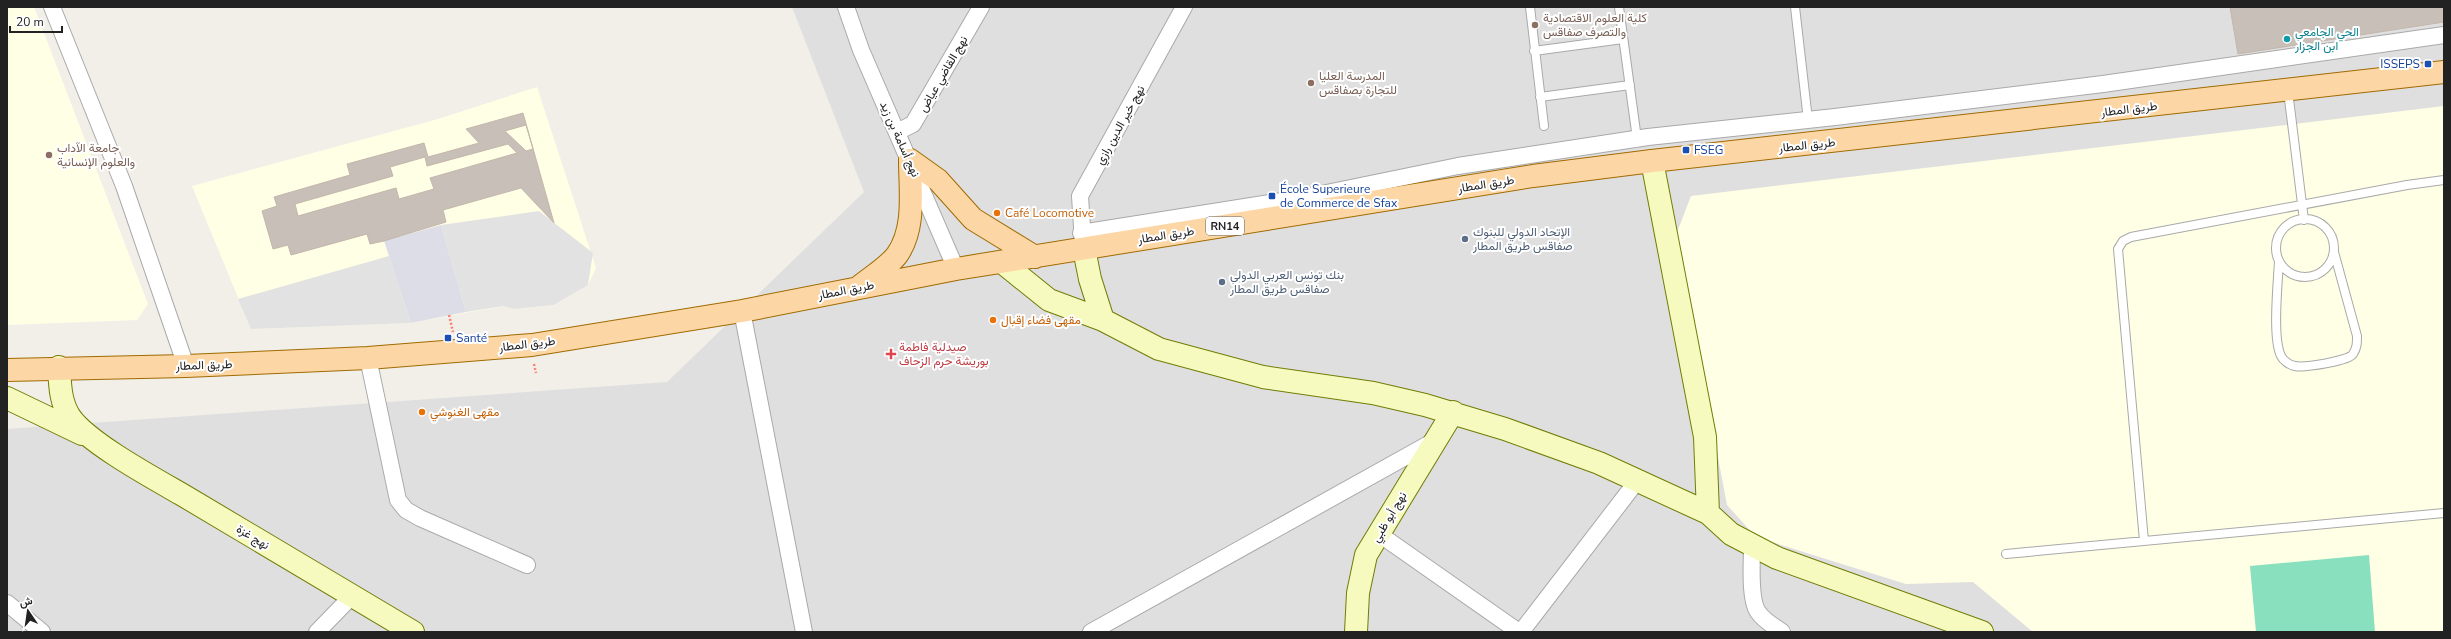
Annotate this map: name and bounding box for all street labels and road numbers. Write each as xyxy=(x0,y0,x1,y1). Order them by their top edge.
street label: نهج القاضي عياض xyxy=(915,33,973,116)
street label: نهج خير الدين رازي xyxy=(1092,82,1150,169)
street label: طريق المطار xyxy=(2099,98,2158,121)
street label: نهج أسامة بن زيد xyxy=(875,99,924,180)
street label: طريق المطار xyxy=(1777,134,1836,156)
street label: طريق المطار xyxy=(1456,172,1516,197)
road number: RN14 xyxy=(1206,217,1244,235)
street label: طريق المطار xyxy=(1136,223,1196,248)
street label: طريق المطار xyxy=(816,277,876,303)
street label: طريق المطار xyxy=(497,333,556,356)
street label: طريق المطار xyxy=(174,356,233,374)
street label: نهج أبو ظبي xyxy=(1368,489,1412,546)
street label: نهج غزة xyxy=(233,521,273,554)

